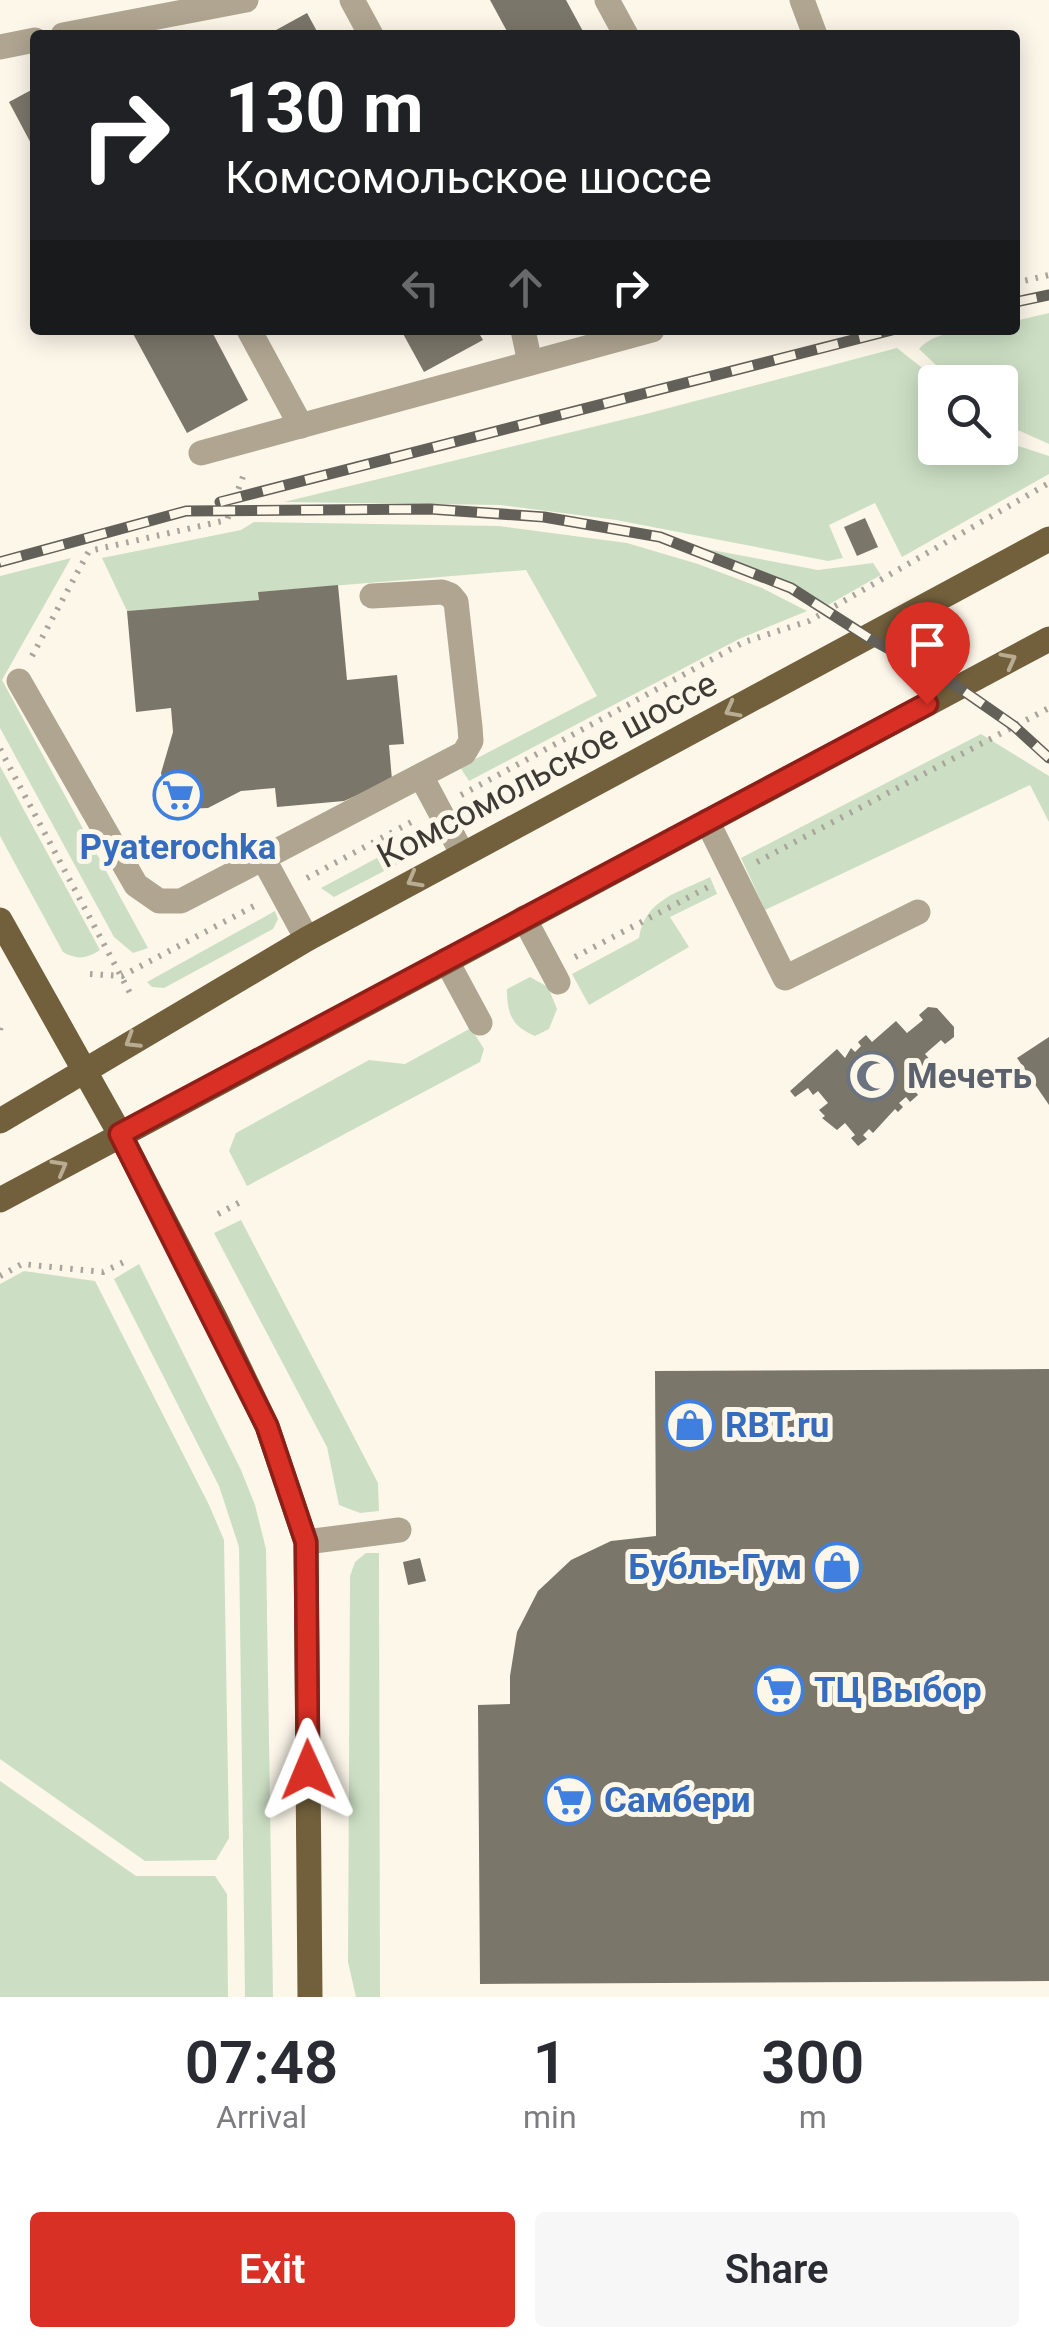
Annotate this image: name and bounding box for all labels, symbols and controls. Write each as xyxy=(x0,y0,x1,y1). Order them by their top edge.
text: 130 m xyxy=(225,67,424,149)
icon: right xyxy=(60,70,190,200)
text: Комсомольское шоссе xyxy=(225,151,712,204)
icon: left xyxy=(393,260,448,315)
icon: ahead xyxy=(498,260,553,315)
icon: right xyxy=(603,260,658,315)
map controls xyxy=(918,365,1018,465)
button: search xyxy=(918,365,1018,465)
pin xyxy=(885,602,970,705)
icon: arrive xyxy=(900,617,955,672)
one-way arrow xyxy=(999,653,1017,672)
street label: Комсомольское шоссе xyxy=(370,663,724,877)
one-way arrow xyxy=(724,698,742,718)
supermarket icon: Pyaterochka xyxy=(152,769,204,821)
place label: Pyaterochka xyxy=(80,827,276,868)
one-way arrow xyxy=(407,867,425,887)
one-way arrow xyxy=(125,1029,143,1048)
mosque icon: Мечеть xyxy=(846,1050,898,1102)
place label: Мечеть xyxy=(907,1056,1032,1097)
one-way arrow xyxy=(49,1159,67,1179)
shop icon: RBT.ru xyxy=(664,1399,716,1451)
place label: RBT.ru xyxy=(725,1405,829,1446)
shop icon: Бубль-Гум xyxy=(811,1541,863,1593)
place label: Бубль-Гум xyxy=(628,1547,802,1588)
supermarket icon: ТЦ Выбор xyxy=(753,1664,805,1716)
place label: ТЦ Выбор xyxy=(814,1670,982,1711)
position arrow xyxy=(256,1718,360,1822)
supermarket icon: Самбери xyxy=(543,1774,595,1826)
place label: Самбери xyxy=(604,1780,751,1821)
text: 07:48 xyxy=(185,2027,338,2098)
text: 1 xyxy=(533,2027,567,2098)
text: 300 xyxy=(761,2027,864,2098)
text: Arrival xyxy=(216,2098,307,2136)
text: min xyxy=(523,2098,577,2136)
text: m xyxy=(799,2098,827,2136)
button: Exit xyxy=(30,2212,515,2327)
button: Share xyxy=(535,2212,1019,2327)

